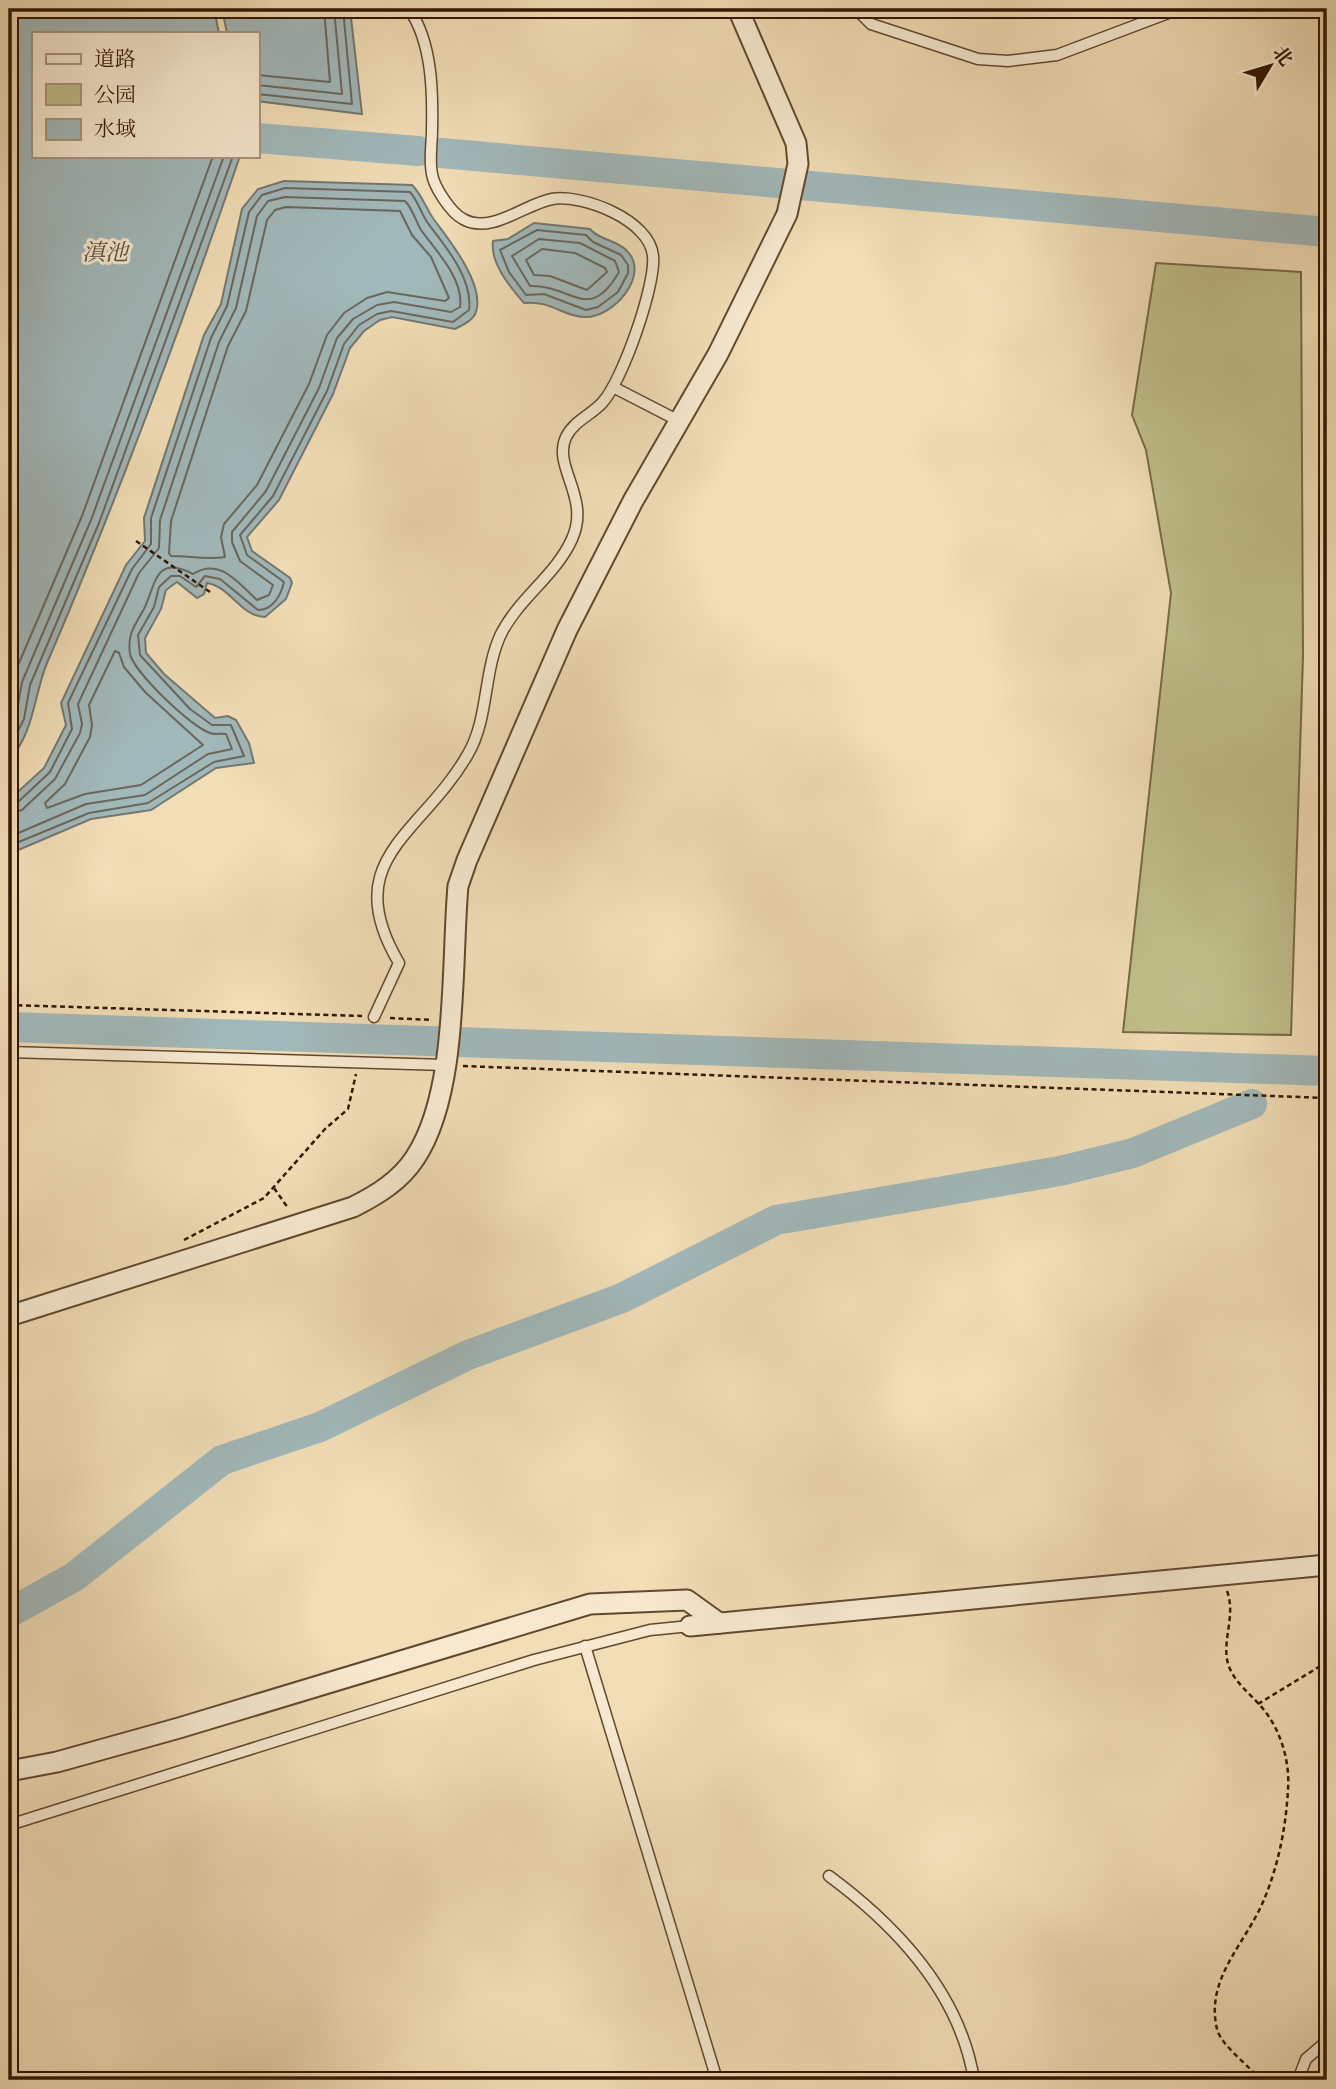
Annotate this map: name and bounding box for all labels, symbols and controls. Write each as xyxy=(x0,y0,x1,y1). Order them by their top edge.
legend xyxy=(32,32,259,158)
north arrow xyxy=(1234,32,1304,102)
text: 北 xyxy=(1267,41,1299,72)
text: 道路 xyxy=(94,45,136,74)
text: 公园 xyxy=(94,81,136,110)
text: 水域 xyxy=(94,115,136,144)
water label: 滇池 xyxy=(82,237,131,268)

